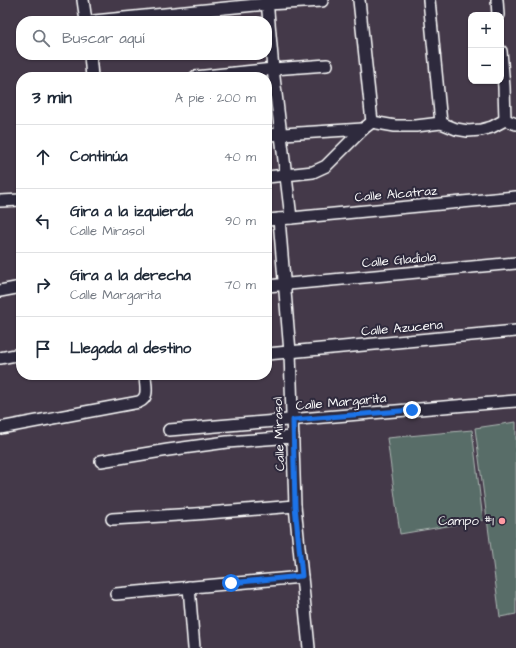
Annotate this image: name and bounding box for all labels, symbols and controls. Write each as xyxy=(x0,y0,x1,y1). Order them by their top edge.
map controls xyxy=(468,12,504,84)
button: + xyxy=(468,12,504,48)
search box xyxy=(16,16,272,60)
icon: search xyxy=(30,27,52,49)
text: Buscar aquí xyxy=(62,28,144,49)
button: − xyxy=(468,48,504,84)
text: 3 min xyxy=(32,86,72,110)
text: A pie · 200 m xyxy=(175,89,256,107)
icon: ahead xyxy=(32,146,54,168)
text: Continúa xyxy=(70,146,128,167)
text: 40 m xyxy=(224,148,256,166)
street label: Calle Alcatraz xyxy=(354,181,439,207)
text: Gira a la izquierda xyxy=(70,201,193,222)
icon: left xyxy=(32,210,54,232)
text: 90 m xyxy=(225,212,256,230)
text: Calle Mirasol xyxy=(70,222,145,240)
street label: Calle Gladiola xyxy=(361,248,437,272)
text: Gira a la derecha xyxy=(70,265,191,286)
icon: right xyxy=(32,274,54,296)
text: 70 m xyxy=(224,276,256,294)
text: Calle Margarita xyxy=(70,286,161,304)
street label: Calle Azucena xyxy=(360,315,444,341)
icon: arrive xyxy=(32,338,54,360)
text: Llegada al destino xyxy=(70,338,191,359)
street label: Calle Margarita xyxy=(295,389,388,416)
street label: Calle Mirasol xyxy=(269,396,289,472)
route end xyxy=(403,401,421,419)
place label: Campo #1 xyxy=(438,512,494,530)
marker: Campo #1 xyxy=(497,516,507,526)
route start xyxy=(222,574,240,592)

